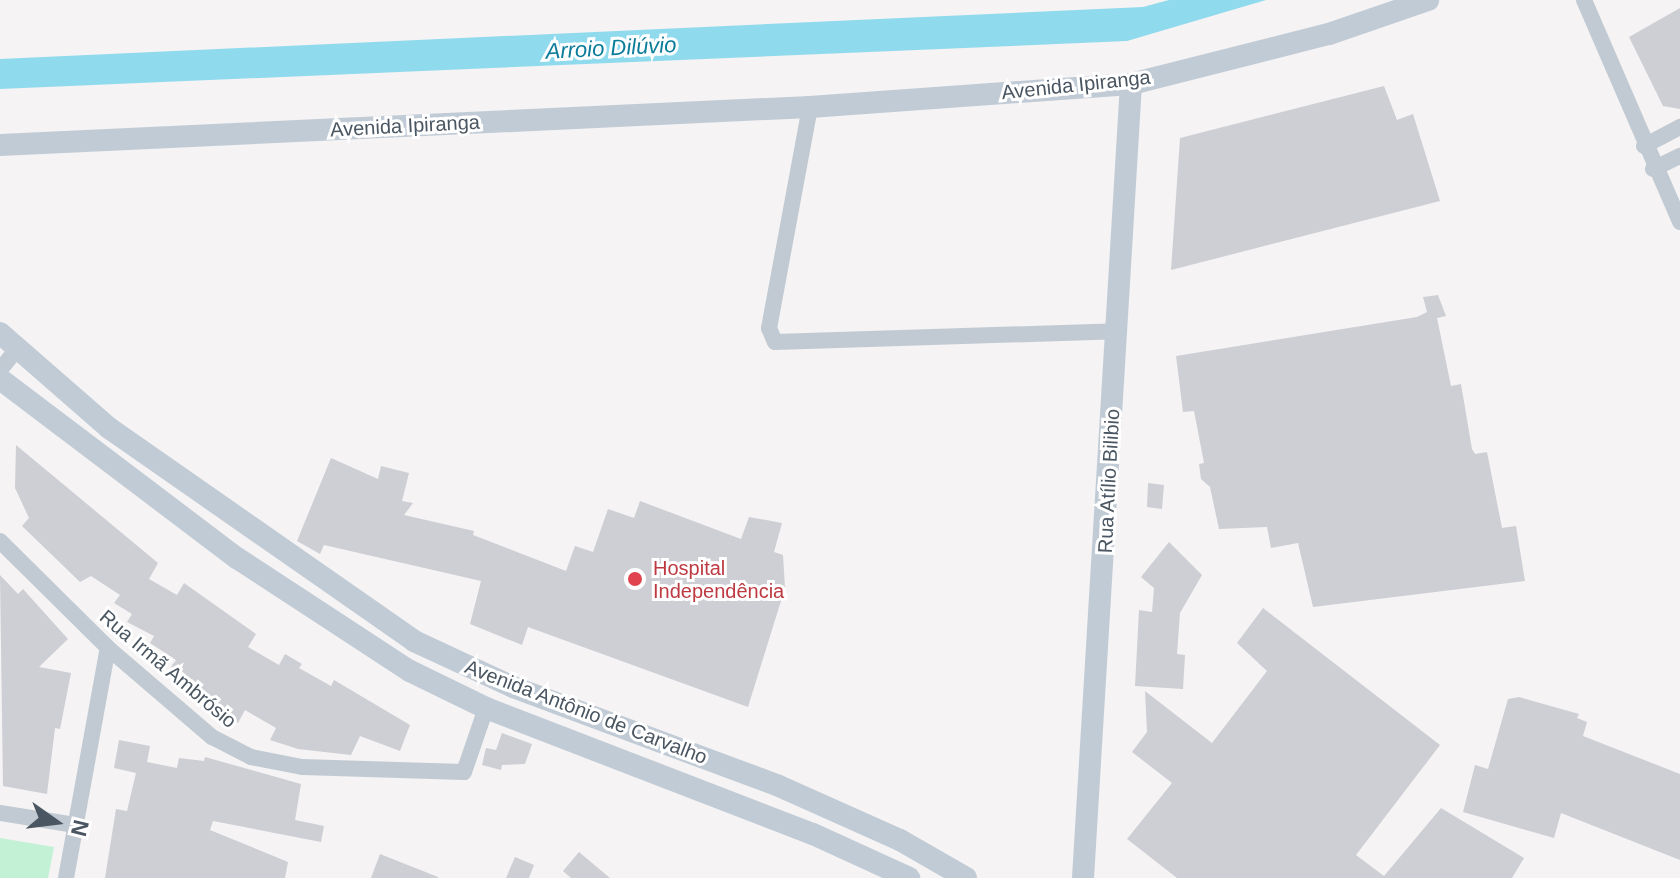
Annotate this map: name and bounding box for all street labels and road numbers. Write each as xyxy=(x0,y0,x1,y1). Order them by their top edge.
street label: Avenida Ipiranga xyxy=(1000,65,1152,105)
street label: Avenida Ipiranga xyxy=(330,110,480,142)
street label: Rua Atílio Bilibio xyxy=(1093,408,1125,554)
street label: Rua Irmã Ambrósio xyxy=(94,604,242,734)
street label: Avenida Antônio de Carvalho xyxy=(461,654,711,770)

